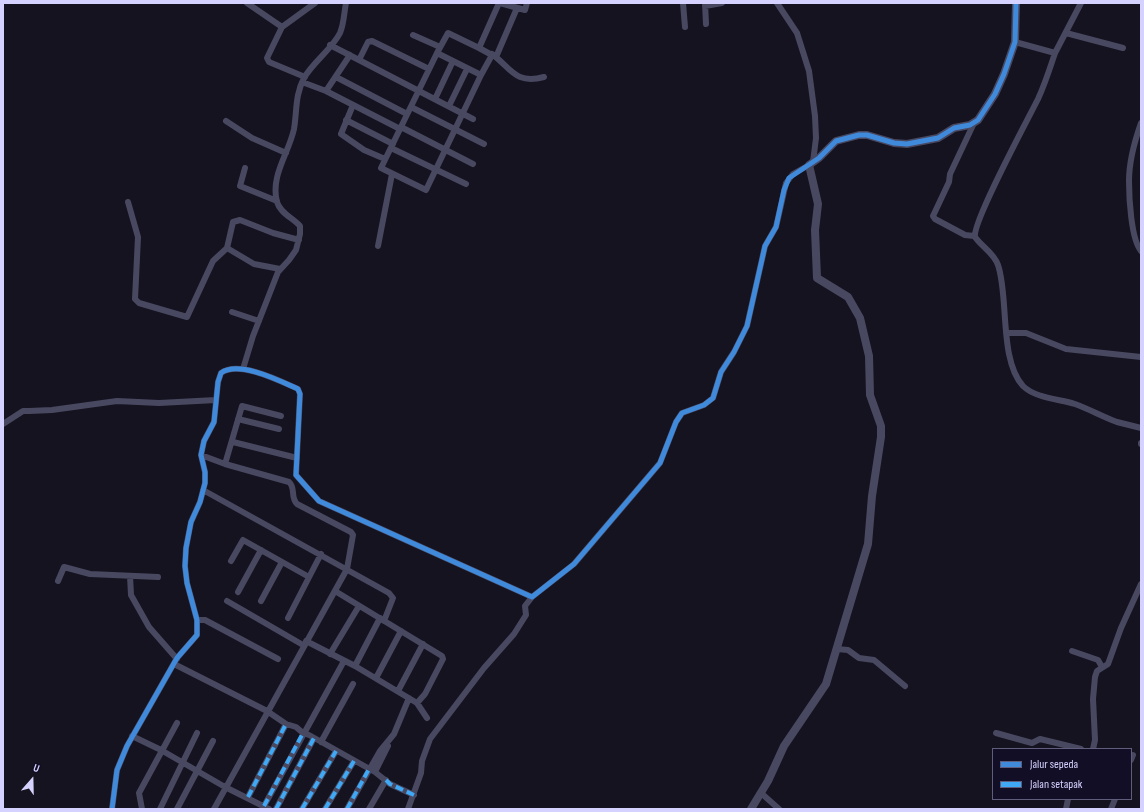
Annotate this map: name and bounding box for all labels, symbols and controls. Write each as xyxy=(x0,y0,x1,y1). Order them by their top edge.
legend xyxy=(992,748,1132,800)
text: Jalur sepeda xyxy=(1030,757,1078,772)
north arrow xyxy=(12,760,52,800)
text: U xyxy=(31,761,41,775)
text: Jalan setapak xyxy=(1030,777,1082,792)

